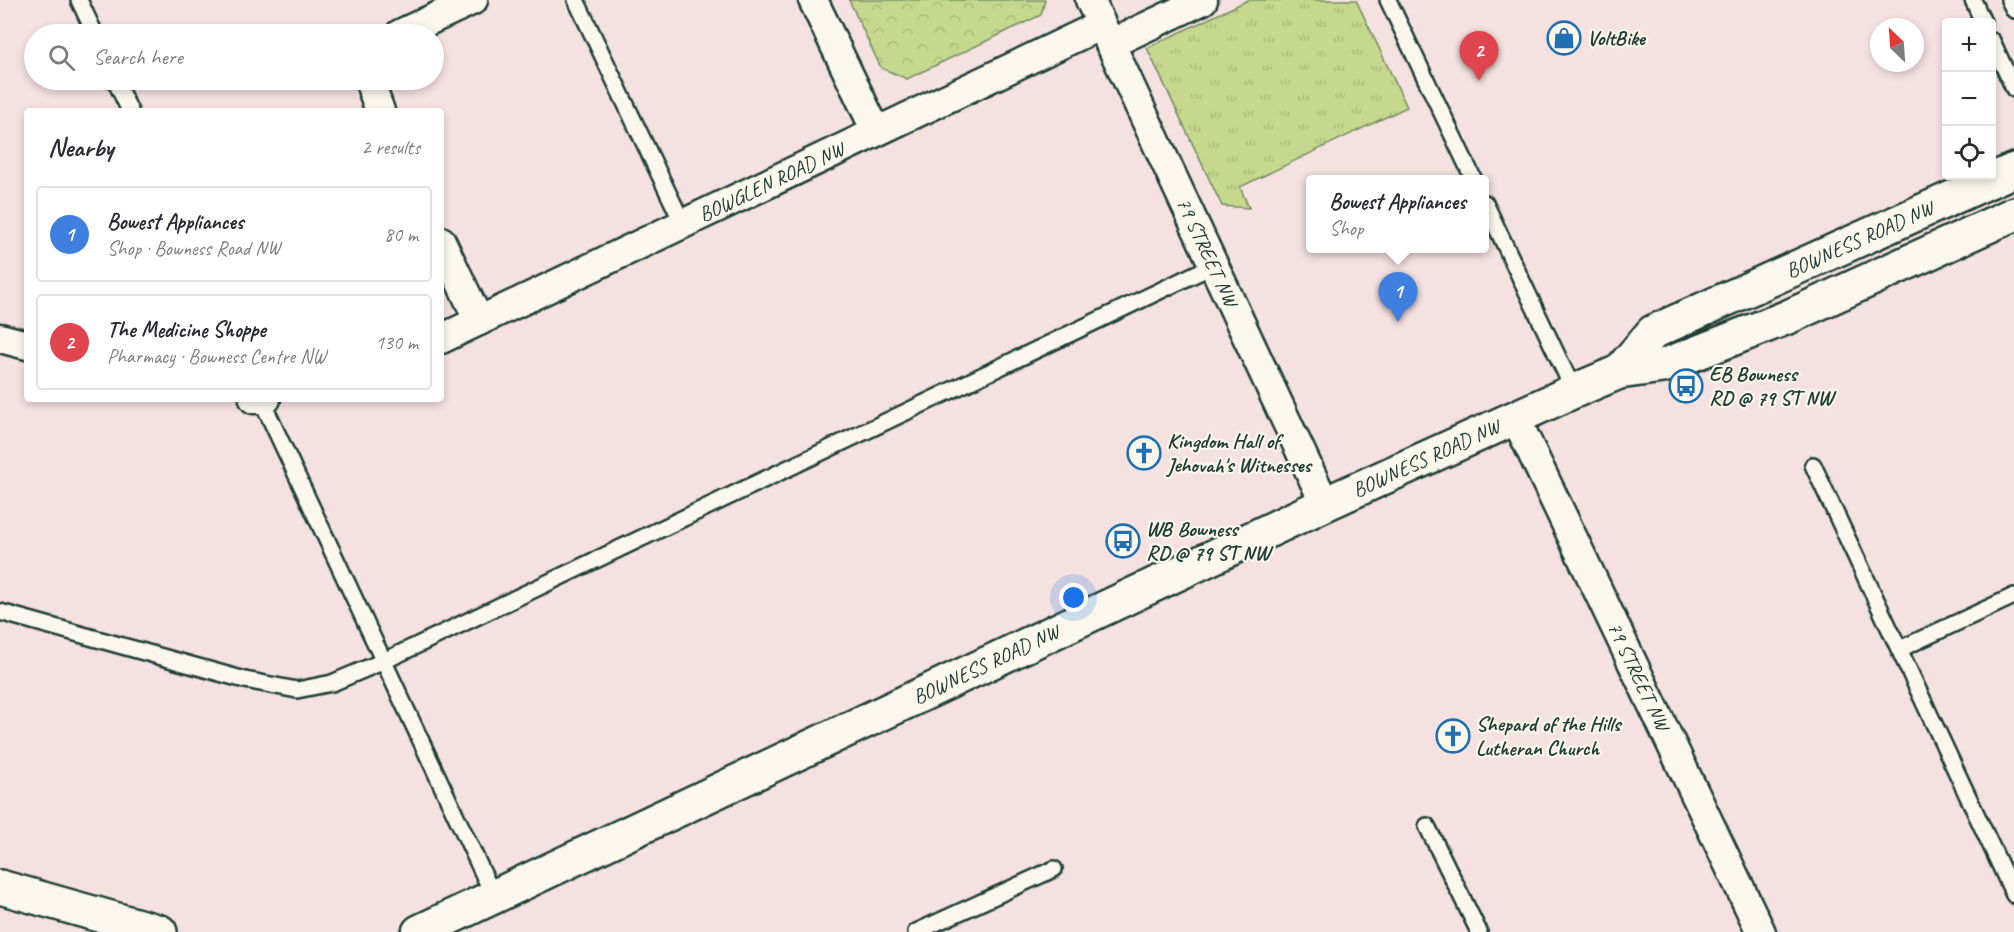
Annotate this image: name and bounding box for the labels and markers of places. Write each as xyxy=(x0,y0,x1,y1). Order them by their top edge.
shop icon: VoltBike xyxy=(1546,20,1582,56)
place label: VoltBike xyxy=(1587,25,1647,51)
pin: 2 xyxy=(1460,32,1498,81)
pin: 1 xyxy=(1378,272,1418,322)
place label: EB Bowness RD @ 79 ST NW xyxy=(1709,361,1837,411)
bus stop icon: EB Bowness RD @ 79 ST NW xyxy=(1668,368,1704,404)
place label: Kingdom Hall of Jehovah's Witnesses xyxy=(1165,428,1313,478)
church icon: Kingdom Hall of Jehovah's Witnesses xyxy=(1126,435,1162,471)
place label: WB Bowness RD @ 79 ST NW xyxy=(1146,516,1274,566)
bus stop icon: WB Bowness RD @ 79 ST NW xyxy=(1105,523,1141,559)
place label: Shepard of the Hills Lutheran Church xyxy=(1476,711,1623,761)
church icon: Shepard of the Hills Lutheran Church xyxy=(1435,718,1471,754)

